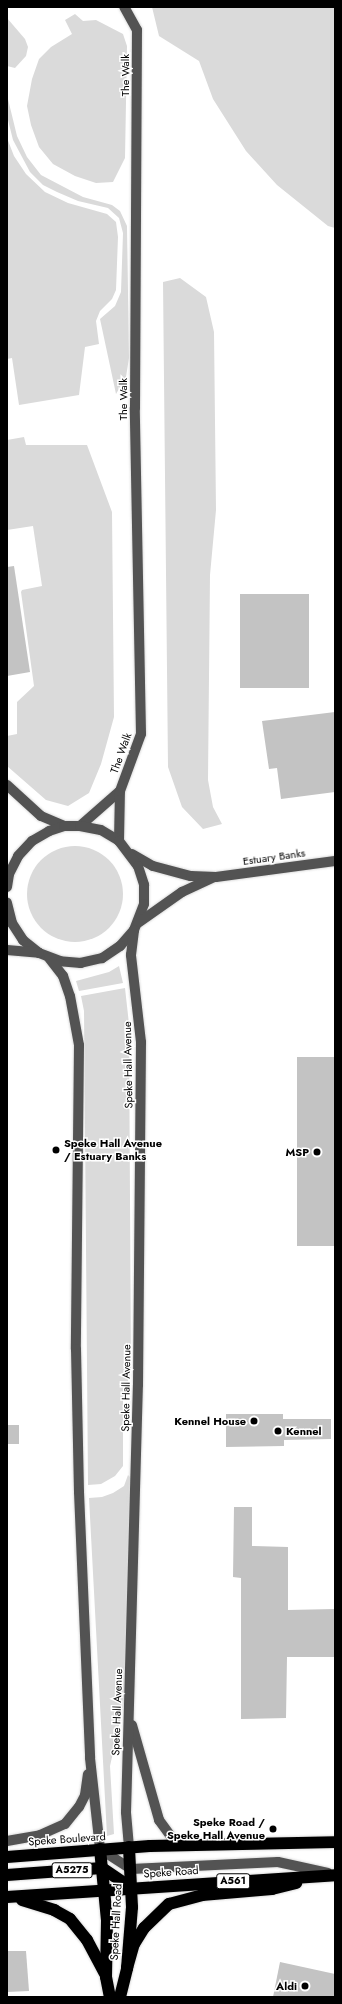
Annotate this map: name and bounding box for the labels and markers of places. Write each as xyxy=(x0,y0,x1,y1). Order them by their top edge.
place label: Speke Hall Avenue / Estuary Banks xyxy=(64,1137,162,1163)
marker: Speke Hall Avenue / Estuary Banks xyxy=(51,1145,61,1155)
place label: MSP xyxy=(285,1145,309,1159)
marker: MSP xyxy=(312,1147,322,1157)
place label: Kennel House xyxy=(174,1414,246,1428)
marker: Kennel House xyxy=(249,1416,259,1426)
place label: Kennel xyxy=(286,1424,322,1438)
marker: Kennel xyxy=(273,1426,283,1436)
place label: Speke Road / Speke Hall Avenue xyxy=(167,1816,265,1842)
marker: Speke Road / Speke Hall Avenue xyxy=(268,1824,278,1834)
place label: Aldi xyxy=(276,1979,297,1993)
marker: Aldi xyxy=(300,1981,310,1991)

